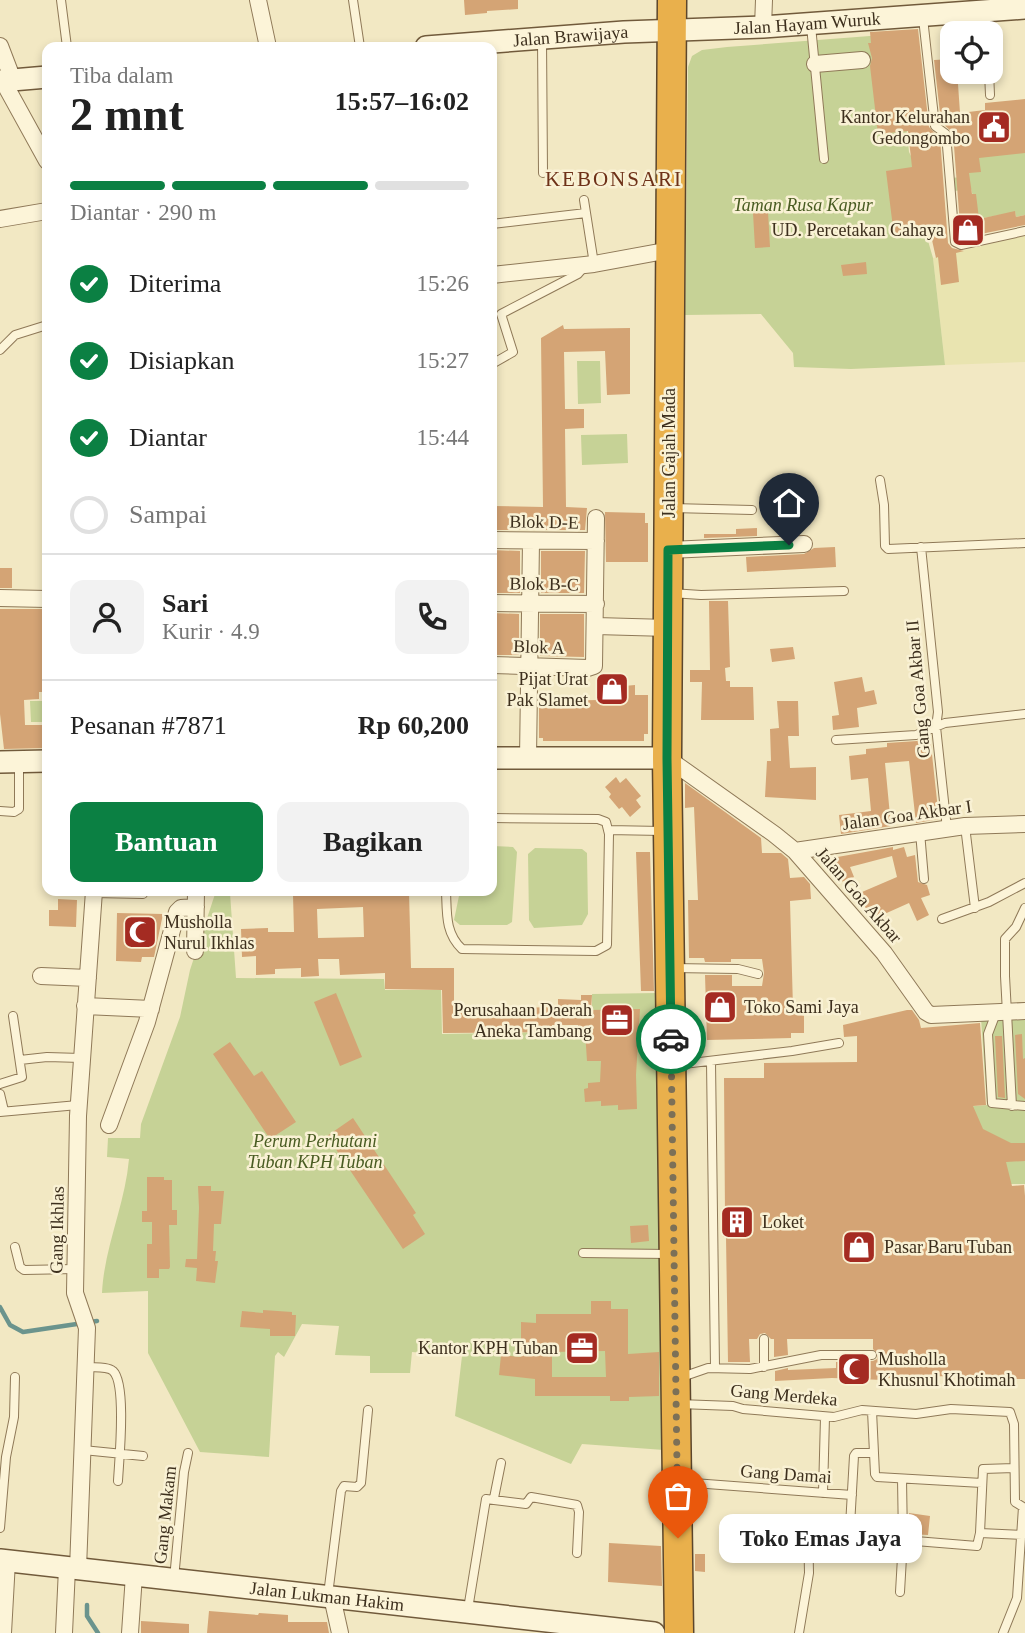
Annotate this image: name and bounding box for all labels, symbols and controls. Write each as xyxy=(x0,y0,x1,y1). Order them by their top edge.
street label: Jalan Hayam Wuruk xyxy=(733,9,881,38)
map controls xyxy=(940,21,1003,84)
button: locate xyxy=(940,21,1003,84)
street label: Jalan Brawijaya xyxy=(512,22,629,50)
text: Tiba dalam xyxy=(70,63,173,88)
text: 15:57–16:02 xyxy=(335,87,469,116)
text: 2 mnt xyxy=(70,89,184,140)
place label: Kantor Kelurahan Gedongombo xyxy=(841,107,970,148)
public building icon: Kantor Kelurahan Gedongombo xyxy=(975,108,1013,146)
district label: KEBONSARI xyxy=(545,167,683,191)
park label: Taman Rusa Kapur xyxy=(733,195,874,215)
text: Diantar · 290 m xyxy=(70,200,216,225)
shop icon: UD. Percetakan Cahaya xyxy=(949,211,987,249)
place label: UD. Percetakan Cahaya xyxy=(772,220,944,240)
icon: check xyxy=(70,265,108,303)
text: Diterima xyxy=(129,269,221,298)
text: 15:26 xyxy=(417,271,469,296)
icon: check xyxy=(70,342,108,380)
text: Disiapkan xyxy=(129,346,234,375)
text: 15:27 xyxy=(417,348,469,373)
street label: Jalan Gajah Mada xyxy=(659,388,679,518)
icon: check xyxy=(70,419,108,457)
text: Diantar xyxy=(129,423,207,452)
text: 15:44 xyxy=(417,425,469,450)
pin xyxy=(759,473,819,545)
icon: home xyxy=(770,484,808,522)
text: Sampai xyxy=(129,500,207,529)
street label: Blok D-E xyxy=(509,511,579,533)
street label: Blok B-C xyxy=(509,573,579,595)
button: person xyxy=(70,580,144,654)
button: phone xyxy=(395,580,469,654)
text: Sari xyxy=(162,589,208,618)
text: Kurir · 4.9 xyxy=(162,619,260,644)
street label: Gang Goa Akbar II xyxy=(902,619,934,759)
street label: Blok A xyxy=(513,636,565,658)
place label: Pijat Urat Pak Slamet xyxy=(507,669,588,710)
shop icon: Pijat Urat Pak Slamet xyxy=(593,670,631,708)
text: Pesanan #7871 xyxy=(70,711,227,740)
text: Rp 60,200 xyxy=(358,711,469,740)
street label: Jalan Goa Akbar I xyxy=(841,796,973,834)
button: Bantuan xyxy=(70,802,263,882)
button: Bagikan xyxy=(277,802,469,882)
street label: Jalan Goa Akbar xyxy=(812,843,906,947)
place label: Musholla Nurul Ikhlas xyxy=(164,912,254,953)
mosque icon: Musholla Nurul Ikhlas xyxy=(121,913,159,951)
shop icon: Toko Sami Jaya xyxy=(701,988,739,1026)
place label: Toko Sami Jaya xyxy=(744,997,859,1017)
place label: Perusahaan Daerah Aneka Tambang xyxy=(454,1000,592,1041)
office icon: Perusahaan Daerah Aneka Tambang xyxy=(598,1001,636,1039)
courier xyxy=(636,1004,706,1074)
icon: car xyxy=(652,1020,690,1058)
park label: Perum Perhutani Tuban KPH Tuban xyxy=(247,1131,383,1172)
street label: Gang Ikhlas xyxy=(46,1186,68,1274)
building icon: Loket xyxy=(718,1203,756,1241)
place label: Loket xyxy=(762,1212,804,1232)
shop icon: Pasar Baru Tuban xyxy=(840,1228,878,1266)
place label: Pasar Baru Tuban xyxy=(884,1237,1012,1257)
office icon: Kantor KPH Tuban xyxy=(563,1329,601,1367)
place label: Kantor KPH Tuban xyxy=(418,1338,558,1358)
place label: Musholla Khusnul Khotimah xyxy=(878,1349,1016,1390)
mosque icon: Musholla Khusnul Khotimah xyxy=(835,1350,873,1388)
street label: Gang Merdeka xyxy=(730,1380,838,1410)
street label: Gang Damai xyxy=(740,1461,832,1487)
street label: Gang Makam xyxy=(150,1465,180,1565)
pin xyxy=(648,1466,708,1538)
icon: bag xyxy=(659,1477,697,1515)
callout: Toko Emas Jaya xyxy=(720,1514,923,1562)
text: Toko Emas Jaya xyxy=(740,1526,901,1551)
street label: Jalan Lukman Hakim xyxy=(249,1578,405,1615)

